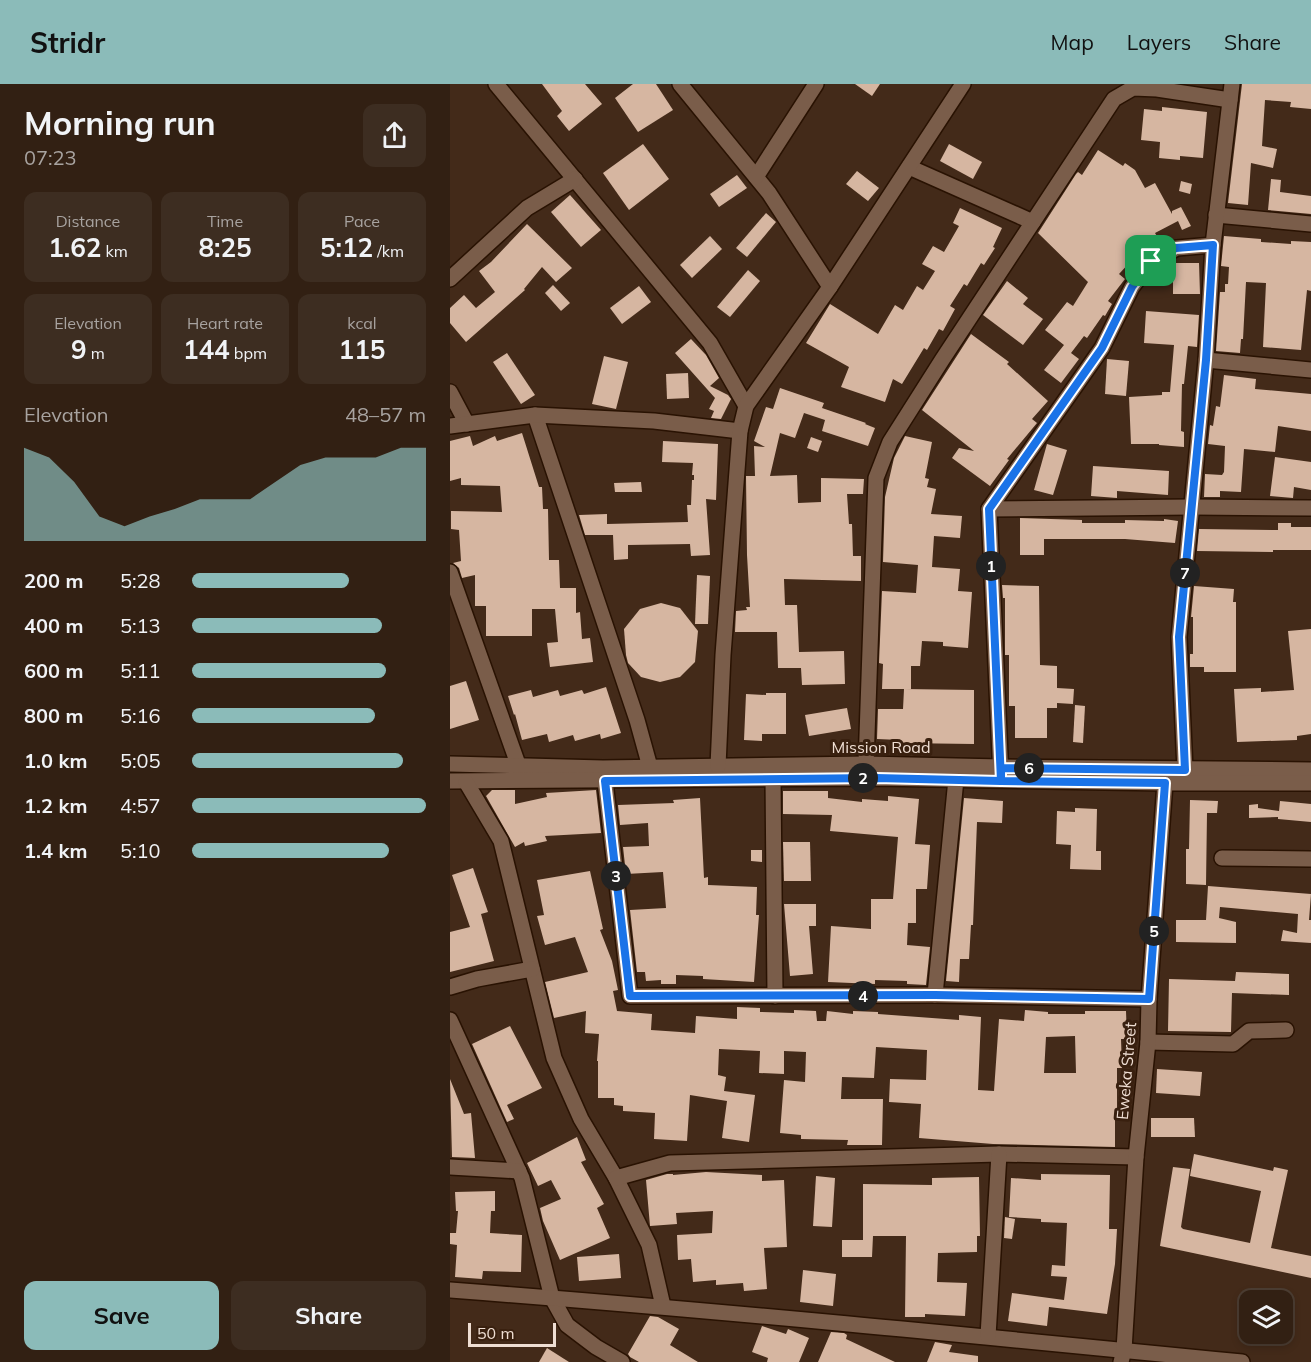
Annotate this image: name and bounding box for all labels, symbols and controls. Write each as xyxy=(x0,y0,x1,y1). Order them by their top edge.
text: Stridr xyxy=(30,25,105,60)
text: Map xyxy=(1051,29,1094,55)
text: Layers xyxy=(1127,29,1191,55)
text: Share xyxy=(1224,29,1281,55)
text: Morning run xyxy=(24,102,216,143)
button: share xyxy=(363,104,426,167)
text: 07:23 xyxy=(24,145,77,170)
text: Distance xyxy=(56,211,120,231)
text: Time xyxy=(207,211,243,231)
text: Pace xyxy=(344,211,380,231)
text: 1.62 xyxy=(48,231,101,264)
text: 8:25 xyxy=(198,231,252,264)
text: 5:12 xyxy=(320,231,373,264)
pin xyxy=(1125,235,1176,286)
text: km xyxy=(101,241,128,261)
text: /km xyxy=(373,241,404,261)
icon: arrive xyxy=(1134,244,1167,277)
text: Elevation xyxy=(54,313,122,333)
text: Heart rate xyxy=(187,313,263,333)
text: kcal xyxy=(347,313,377,333)
text: 9 xyxy=(71,333,87,366)
text: 144 xyxy=(183,333,230,366)
text: 115 xyxy=(339,333,385,366)
text: m xyxy=(87,343,105,363)
text: bpm xyxy=(230,343,267,363)
text: Elevation xyxy=(24,402,109,427)
text: 48–57 m xyxy=(345,402,426,427)
pin: 1 xyxy=(976,551,1006,581)
text: 1 xyxy=(986,556,996,576)
pin: 7 xyxy=(1170,558,1200,588)
text: 7 xyxy=(1180,563,1190,583)
text: 200 m xyxy=(24,568,83,593)
text: 5:28 xyxy=(120,568,161,593)
text: 400 m xyxy=(24,613,83,638)
text: 5:13 xyxy=(120,613,161,638)
text: 600 m xyxy=(24,658,83,683)
text: 5:11 xyxy=(120,658,161,683)
text: 800 m xyxy=(24,703,83,728)
text: 5:16 xyxy=(120,703,161,728)
street label: Mission Road xyxy=(831,737,931,757)
text: 1.0 km xyxy=(24,748,87,773)
text: 5:05 xyxy=(120,748,161,773)
pin: 6 xyxy=(1014,753,1044,783)
text: 6 xyxy=(1024,758,1034,778)
pin: 2 xyxy=(848,763,878,793)
text: 2 xyxy=(858,768,868,788)
text: 1.2 km xyxy=(24,793,87,818)
text: 4:57 xyxy=(120,793,161,818)
text: 1.4 km xyxy=(24,838,87,863)
text: 5:10 xyxy=(120,838,161,863)
pin: 3 xyxy=(601,861,631,891)
text: 3 xyxy=(611,866,621,886)
pin: 5 xyxy=(1139,916,1169,946)
text: 5 xyxy=(1149,921,1159,941)
pin: 4 xyxy=(848,981,878,1011)
text: 4 xyxy=(858,986,868,1006)
street label: Eweka Street xyxy=(1112,1021,1140,1121)
button: Save xyxy=(24,1281,219,1350)
button: Share xyxy=(231,1281,426,1350)
map controls xyxy=(1239,1290,1293,1344)
button: layers xyxy=(1239,1290,1293,1344)
scale bar xyxy=(468,1320,556,1348)
text: 50 m xyxy=(477,1323,514,1343)

